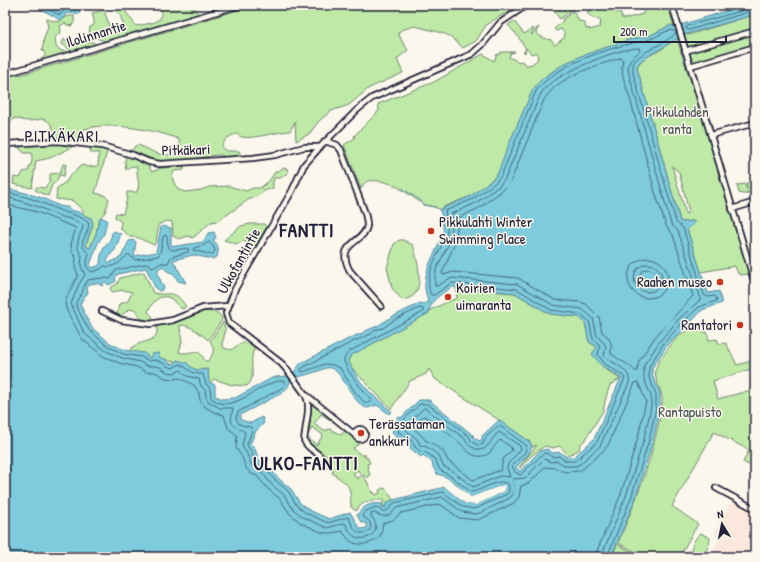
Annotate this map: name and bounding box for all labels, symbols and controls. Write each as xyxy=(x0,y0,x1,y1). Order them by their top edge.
street label: Ilolinnantie xyxy=(63,14,128,53)
scale bar xyxy=(614,18,726,44)
text: 200 m xyxy=(620,23,647,40)
park label: Pikkulahden ranta xyxy=(645,101,709,139)
district label: PITKÄKARI xyxy=(24,124,100,147)
street label: Pitkäkari xyxy=(161,138,211,161)
place label: Pikkulahti Winter Swimming Place xyxy=(439,211,533,249)
district label: FANTTI xyxy=(279,217,334,243)
street label: Ulkofantintie xyxy=(212,224,265,297)
marker: Pikkulahti Winter Swimming Place xyxy=(426,226,436,236)
place label: Raahen museo xyxy=(637,271,712,292)
place label: Koirien uimaranta xyxy=(456,277,511,315)
marker: Raahen museo xyxy=(715,277,725,287)
marker: Koirien uimaranta xyxy=(443,292,453,302)
place label: Rantatori xyxy=(681,314,732,335)
marker: Rantatori xyxy=(735,320,745,330)
park label: Rantapuisto xyxy=(658,401,722,422)
place label: Terässataman ankkuri xyxy=(369,413,445,451)
marker: Terässataman ankkuri xyxy=(356,428,366,438)
district label: ULKO-FANTTI xyxy=(253,450,359,476)
north arrow xyxy=(702,504,742,544)
text: N xyxy=(716,507,725,522)

